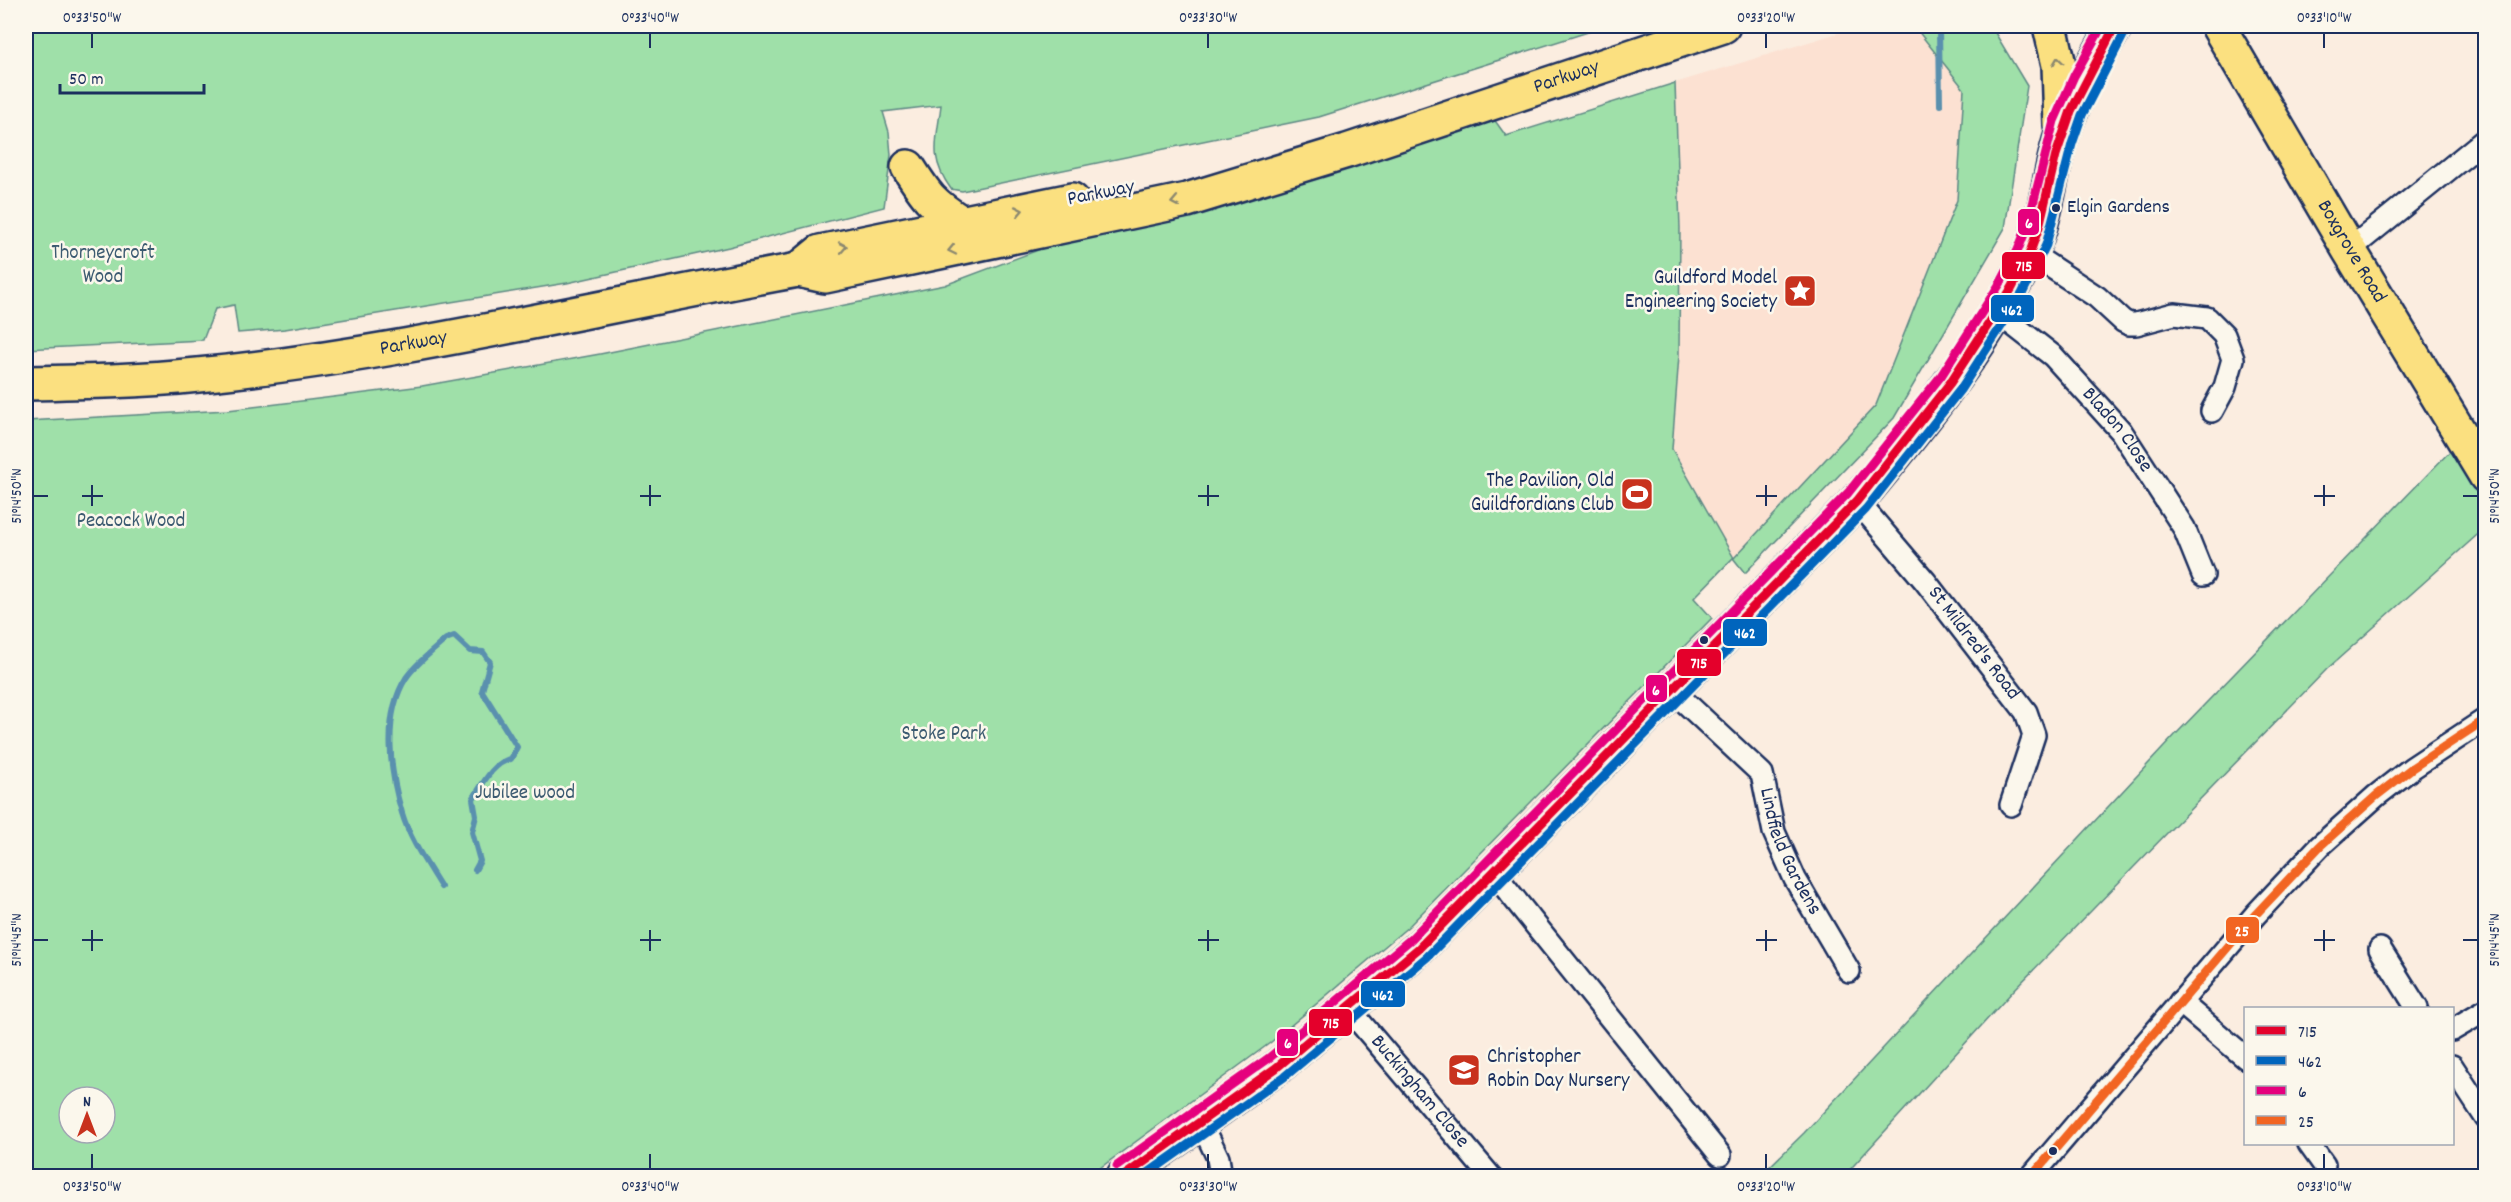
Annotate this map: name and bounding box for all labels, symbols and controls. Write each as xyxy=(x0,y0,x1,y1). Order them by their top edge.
text: 0°33'50"W xyxy=(63,8,122,30)
text: 0°33'40"W xyxy=(621,8,679,30)
text: 0°33'30"W xyxy=(1179,8,1237,30)
text: 0°33'20"W xyxy=(1737,8,1795,30)
text: 0°33'10"W xyxy=(2297,8,2352,30)
street label: Parkway xyxy=(1530,53,1604,103)
one-way arrow xyxy=(2053,56,2065,65)
scale bar xyxy=(60,57,204,95)
text: 50 m xyxy=(69,68,104,93)
street label: Parkway xyxy=(1065,173,1138,215)
place label: Elgin Gardens xyxy=(2067,194,2170,222)
one-way arrow xyxy=(1170,195,1180,208)
street label: Boxgrove Road xyxy=(2308,195,2393,309)
marker: Elgin Gardens xyxy=(2050,202,2062,214)
one-way arrow xyxy=(1014,205,1024,218)
line badge: 6 xyxy=(2017,208,2040,236)
text: 6 xyxy=(2025,213,2033,236)
park label: Thorneycroft Wood xyxy=(51,239,155,293)
one-way arrow xyxy=(838,242,847,254)
one-way arrow xyxy=(947,242,957,255)
line badge: 715 xyxy=(2001,251,2046,280)
text: 715 xyxy=(2015,256,2033,279)
place label: Guildford Model Engineering Society xyxy=(1625,264,1777,318)
place icon: Guildford Model Engineering Society xyxy=(1782,273,1818,309)
line badge: 462 xyxy=(1990,294,2035,323)
text: 462 xyxy=(2001,300,2023,323)
street label: Parkway xyxy=(378,323,450,365)
street label: Bladon Close xyxy=(2074,381,2160,479)
place label: The Pavilion, Old Guildfordians Club xyxy=(1471,467,1614,521)
text: 51°14'50"N xyxy=(7,468,29,524)
text: 51°14'50"N xyxy=(2485,468,2507,524)
sports icon: The Pavilion, Old Guildfordians Club xyxy=(1619,476,1655,512)
park label: Peacock Wood xyxy=(77,507,185,537)
street label: St Mildred's Road xyxy=(1920,580,2027,707)
line badge: 462 xyxy=(1722,618,1768,647)
text: 462 xyxy=(1734,623,1756,646)
unlabelled marker xyxy=(1698,634,1710,646)
line badge: 715 xyxy=(1676,648,1722,677)
text: 715 xyxy=(1690,653,1708,676)
line badge: 6 xyxy=(1645,674,1668,703)
text: 6 xyxy=(1652,680,1660,703)
park label: Stoke Park xyxy=(902,720,986,750)
park label: Jubilee wood xyxy=(475,779,575,809)
street label: Lindfield Gardens xyxy=(1750,785,1828,921)
text: 51°14'45"N xyxy=(7,913,29,967)
text: 51°14'45"N xyxy=(2485,913,2507,967)
line badge: 25 xyxy=(2225,916,2260,944)
text: 25 xyxy=(2235,921,2249,944)
line badge: 462 xyxy=(1360,980,1406,1008)
text: 462 xyxy=(1372,985,1394,1008)
legend xyxy=(2244,1007,2454,1145)
line badge: 715 xyxy=(1308,1008,1353,1037)
text: 715 xyxy=(1322,1013,1340,1036)
text: 715 xyxy=(2298,1021,2317,1046)
line badge: 6 xyxy=(1276,1028,1299,1057)
street label: Buckingham Close xyxy=(1362,1029,1476,1155)
text: 6 xyxy=(1284,1033,1292,1056)
place label: Christopher Robin Day Nursery xyxy=(1487,1043,1630,1097)
text: 462 xyxy=(2298,1051,2322,1076)
school or university icon: Christopher Robin Day Nursery xyxy=(1446,1052,1482,1088)
text: 6 xyxy=(2298,1081,2307,1106)
north arrow xyxy=(57,1085,117,1145)
text: N xyxy=(83,1091,91,1114)
text: 25 xyxy=(2298,1111,2314,1136)
unlabelled marker xyxy=(2047,1145,2059,1157)
text: 0°33'50"W xyxy=(63,1177,122,1199)
text: 0°33'40"W xyxy=(621,1177,679,1199)
text: 0°33'30"W xyxy=(1179,1177,1237,1199)
text: 0°33'20"W xyxy=(1737,1177,1795,1199)
text: 0°33'10"W xyxy=(2297,1177,2352,1199)

